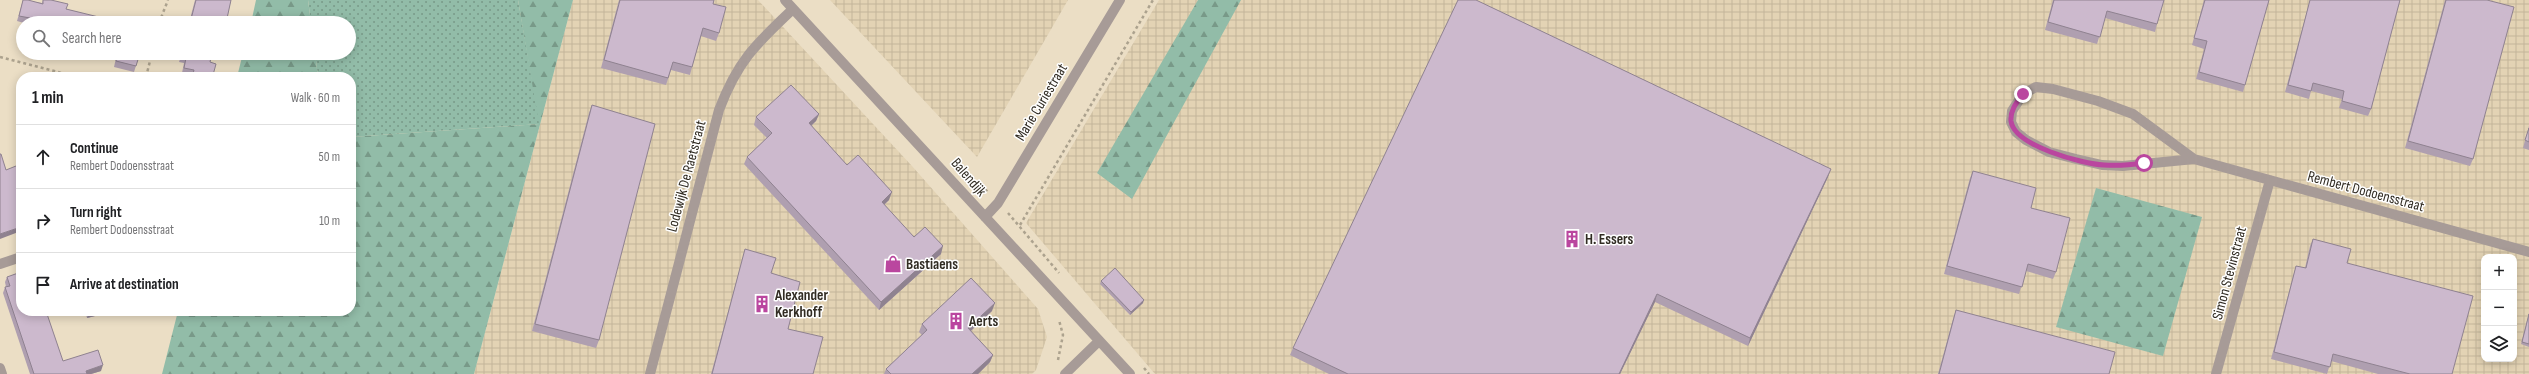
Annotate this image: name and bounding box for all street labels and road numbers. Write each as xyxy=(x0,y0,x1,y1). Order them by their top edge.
street label: Marie Curiestraat xyxy=(1011,60,1072,144)
street label: Lodewijk De Raetstraat xyxy=(662,118,711,234)
street label: Balendijk xyxy=(947,154,991,201)
street label: Rembert Dodoensstraat xyxy=(2305,167,2427,216)
street label: Simon Stevinstraat xyxy=(2208,224,2251,322)

